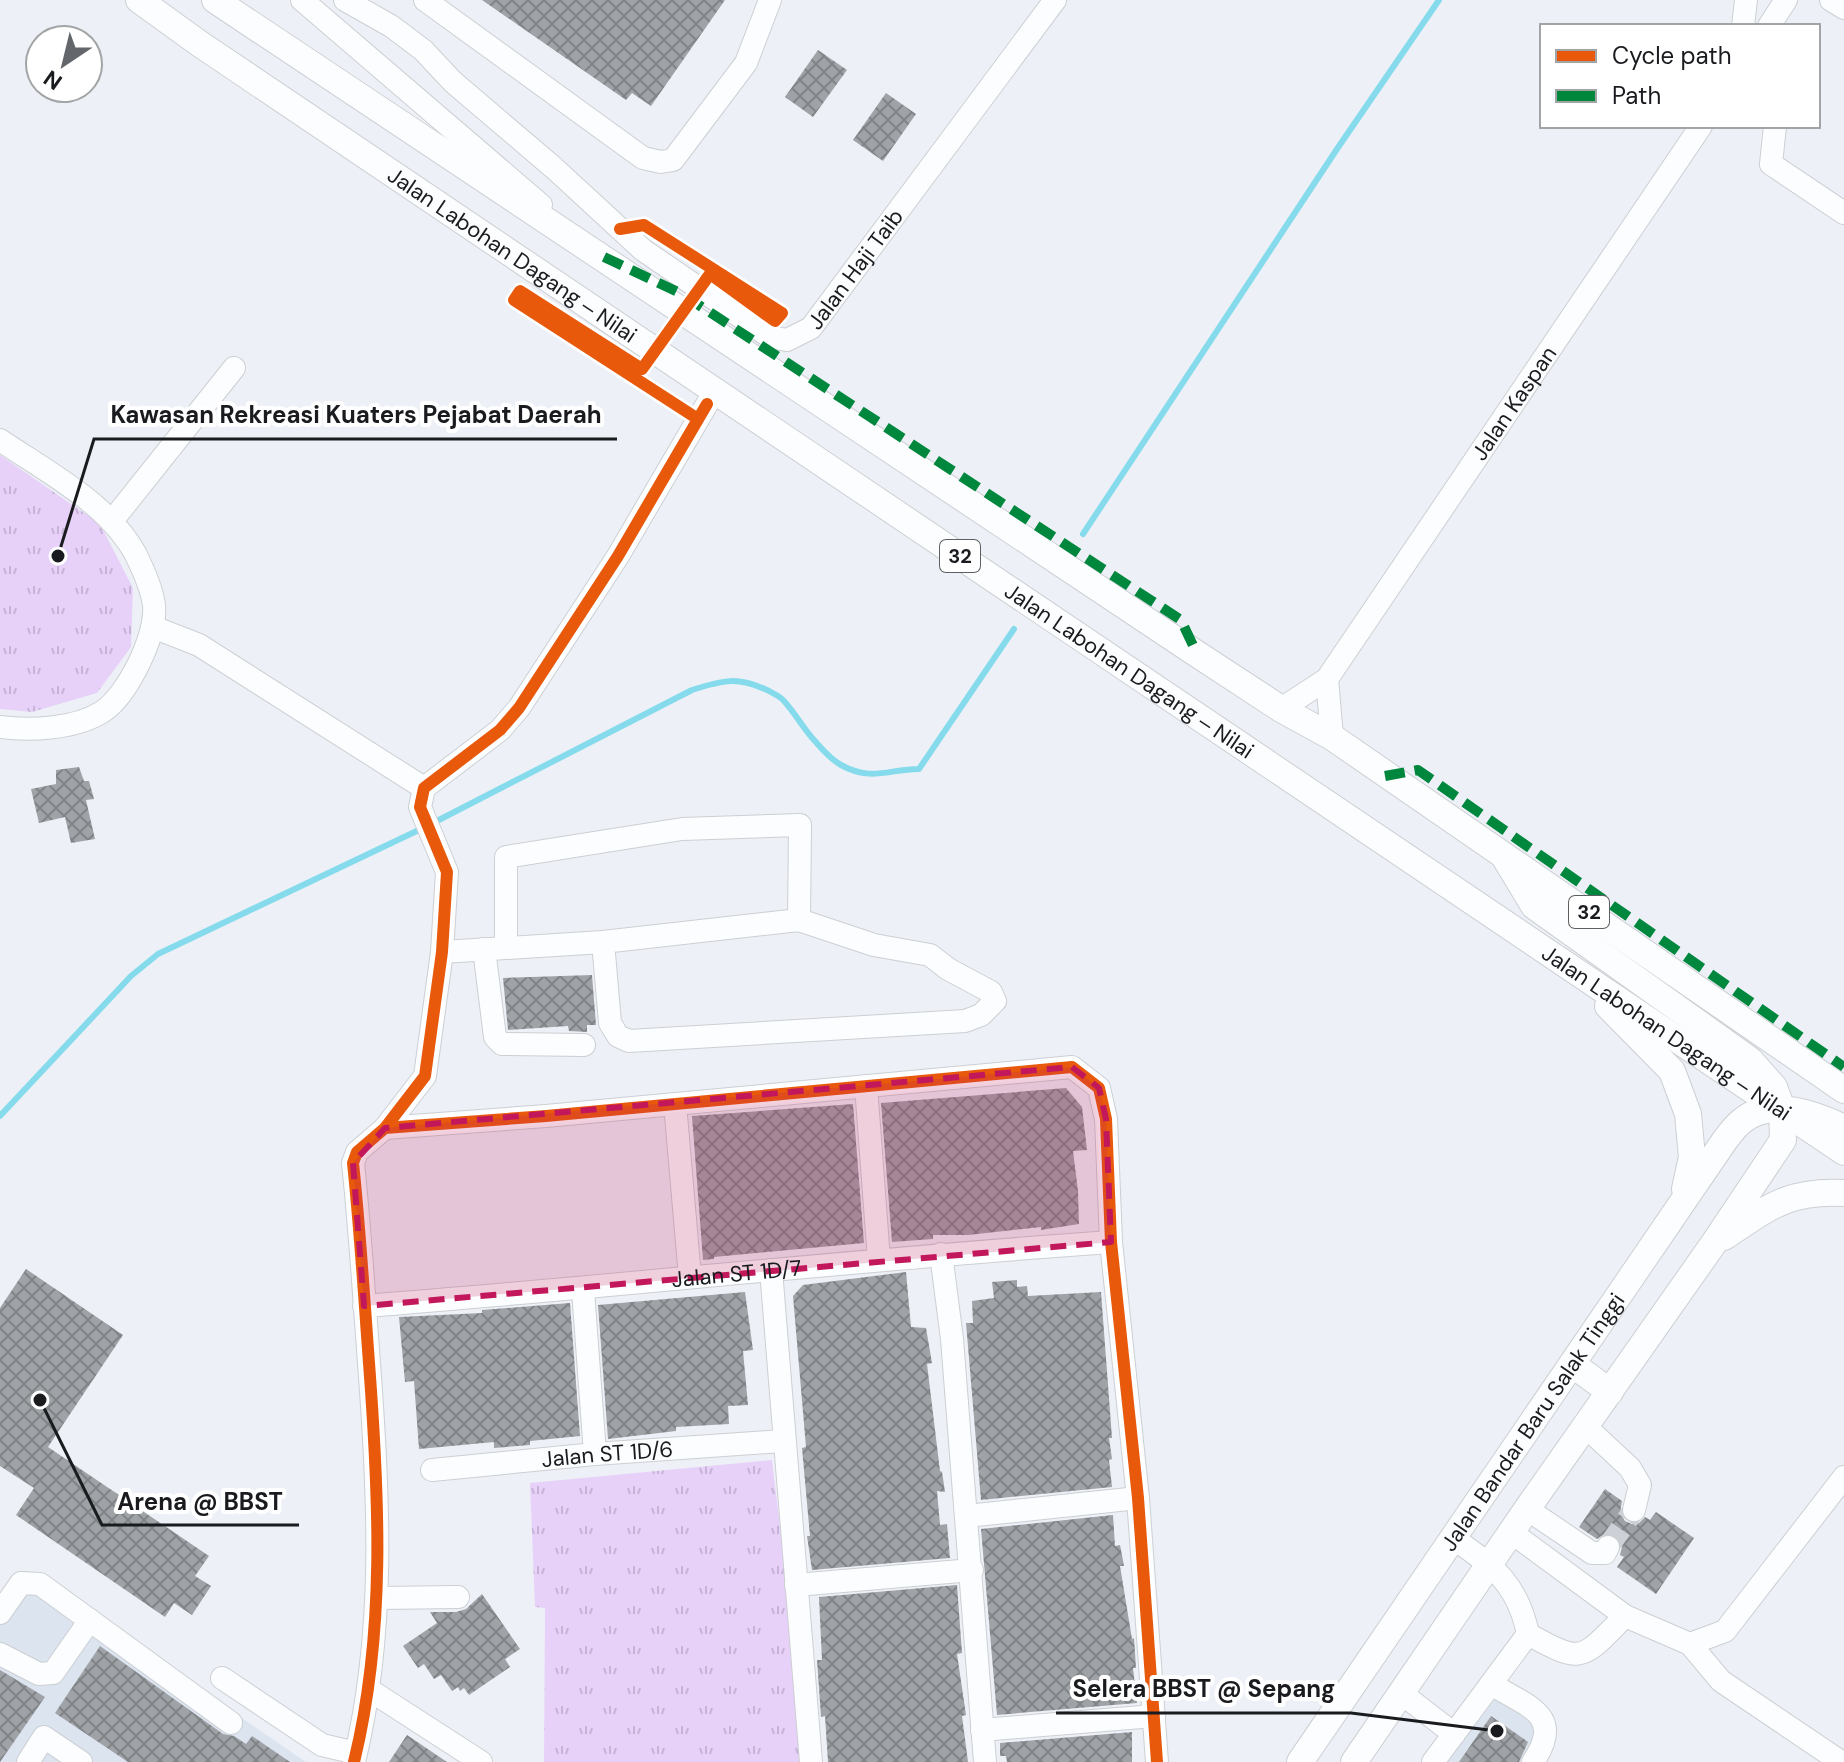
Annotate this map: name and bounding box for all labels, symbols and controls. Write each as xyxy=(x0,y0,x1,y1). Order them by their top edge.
north arrow xyxy=(24,24,104,104)
legend xyxy=(1540,24,1820,128)
text: Cycle path xyxy=(1612,40,1731,71)
text: N xyxy=(38,63,68,96)
text: Path xyxy=(1612,80,1661,111)
street label: Jalan Labohan Dagang ‒ Nilai xyxy=(382,160,643,349)
street label: Jalan Haji Taib xyxy=(800,203,909,335)
street label: Jalan Kaspan xyxy=(1465,340,1563,466)
callout: Kawasan Rekreasi Kuaters Pejabat Daerah xyxy=(94,391,617,439)
text: Kawasan Rekreasi Kuaters Pejabat Daerah xyxy=(110,399,602,430)
road number: 32 xyxy=(940,540,980,572)
street label: Jalan Labohan Dagang ‒ Nilai xyxy=(999,576,1260,765)
road number: 32 xyxy=(1569,896,1609,928)
street label: Jalan Labohan Dagang ‒ Nilai xyxy=(1536,938,1797,1127)
street label: Jalan ST 1D/7 xyxy=(670,1253,803,1294)
street label: Jalan Bandar Baru Salak Tinggi xyxy=(1434,1287,1631,1557)
street label: Jalan ST 1D/6 xyxy=(540,1434,674,1474)
callout: Arena @ BBST xyxy=(102,1477,299,1525)
text: Arena @ BBST xyxy=(117,1486,283,1517)
callout: Selera BBST @ Sepang xyxy=(1056,1665,1351,1713)
text: Selera BBST @ Sepang xyxy=(1073,1673,1335,1704)

